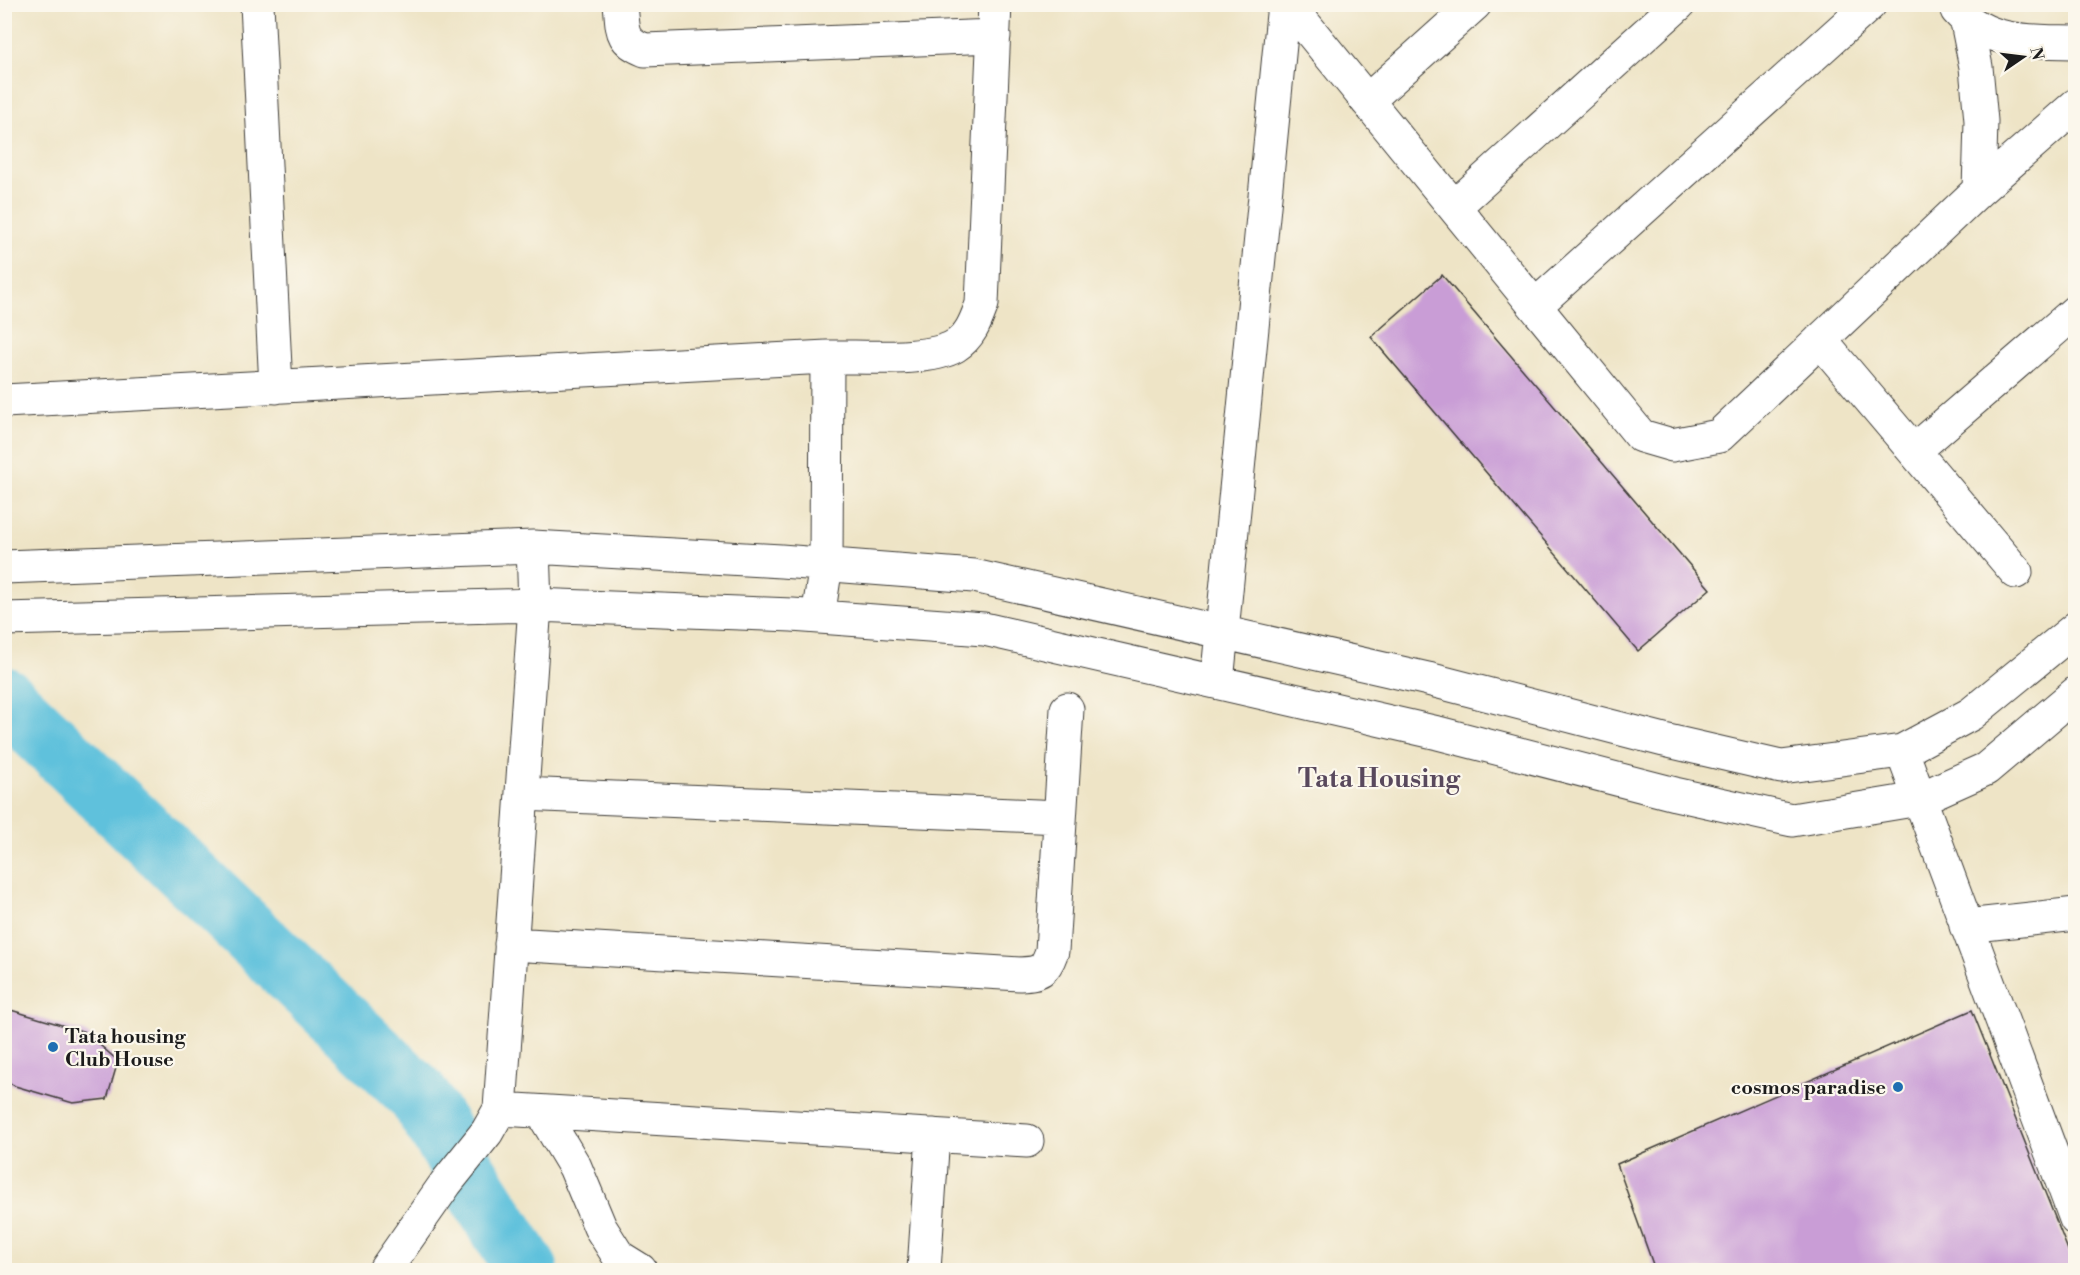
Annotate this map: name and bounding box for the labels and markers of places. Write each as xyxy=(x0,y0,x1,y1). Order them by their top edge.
place label: Tata housing Club House xyxy=(65,1025,186,1073)
marker: Tata housing Club House xyxy=(46,1040,60,1054)
place label: cosmos paradise xyxy=(1731,1076,1886,1101)
marker: cosmos paradise xyxy=(1891,1080,1905,1094)

